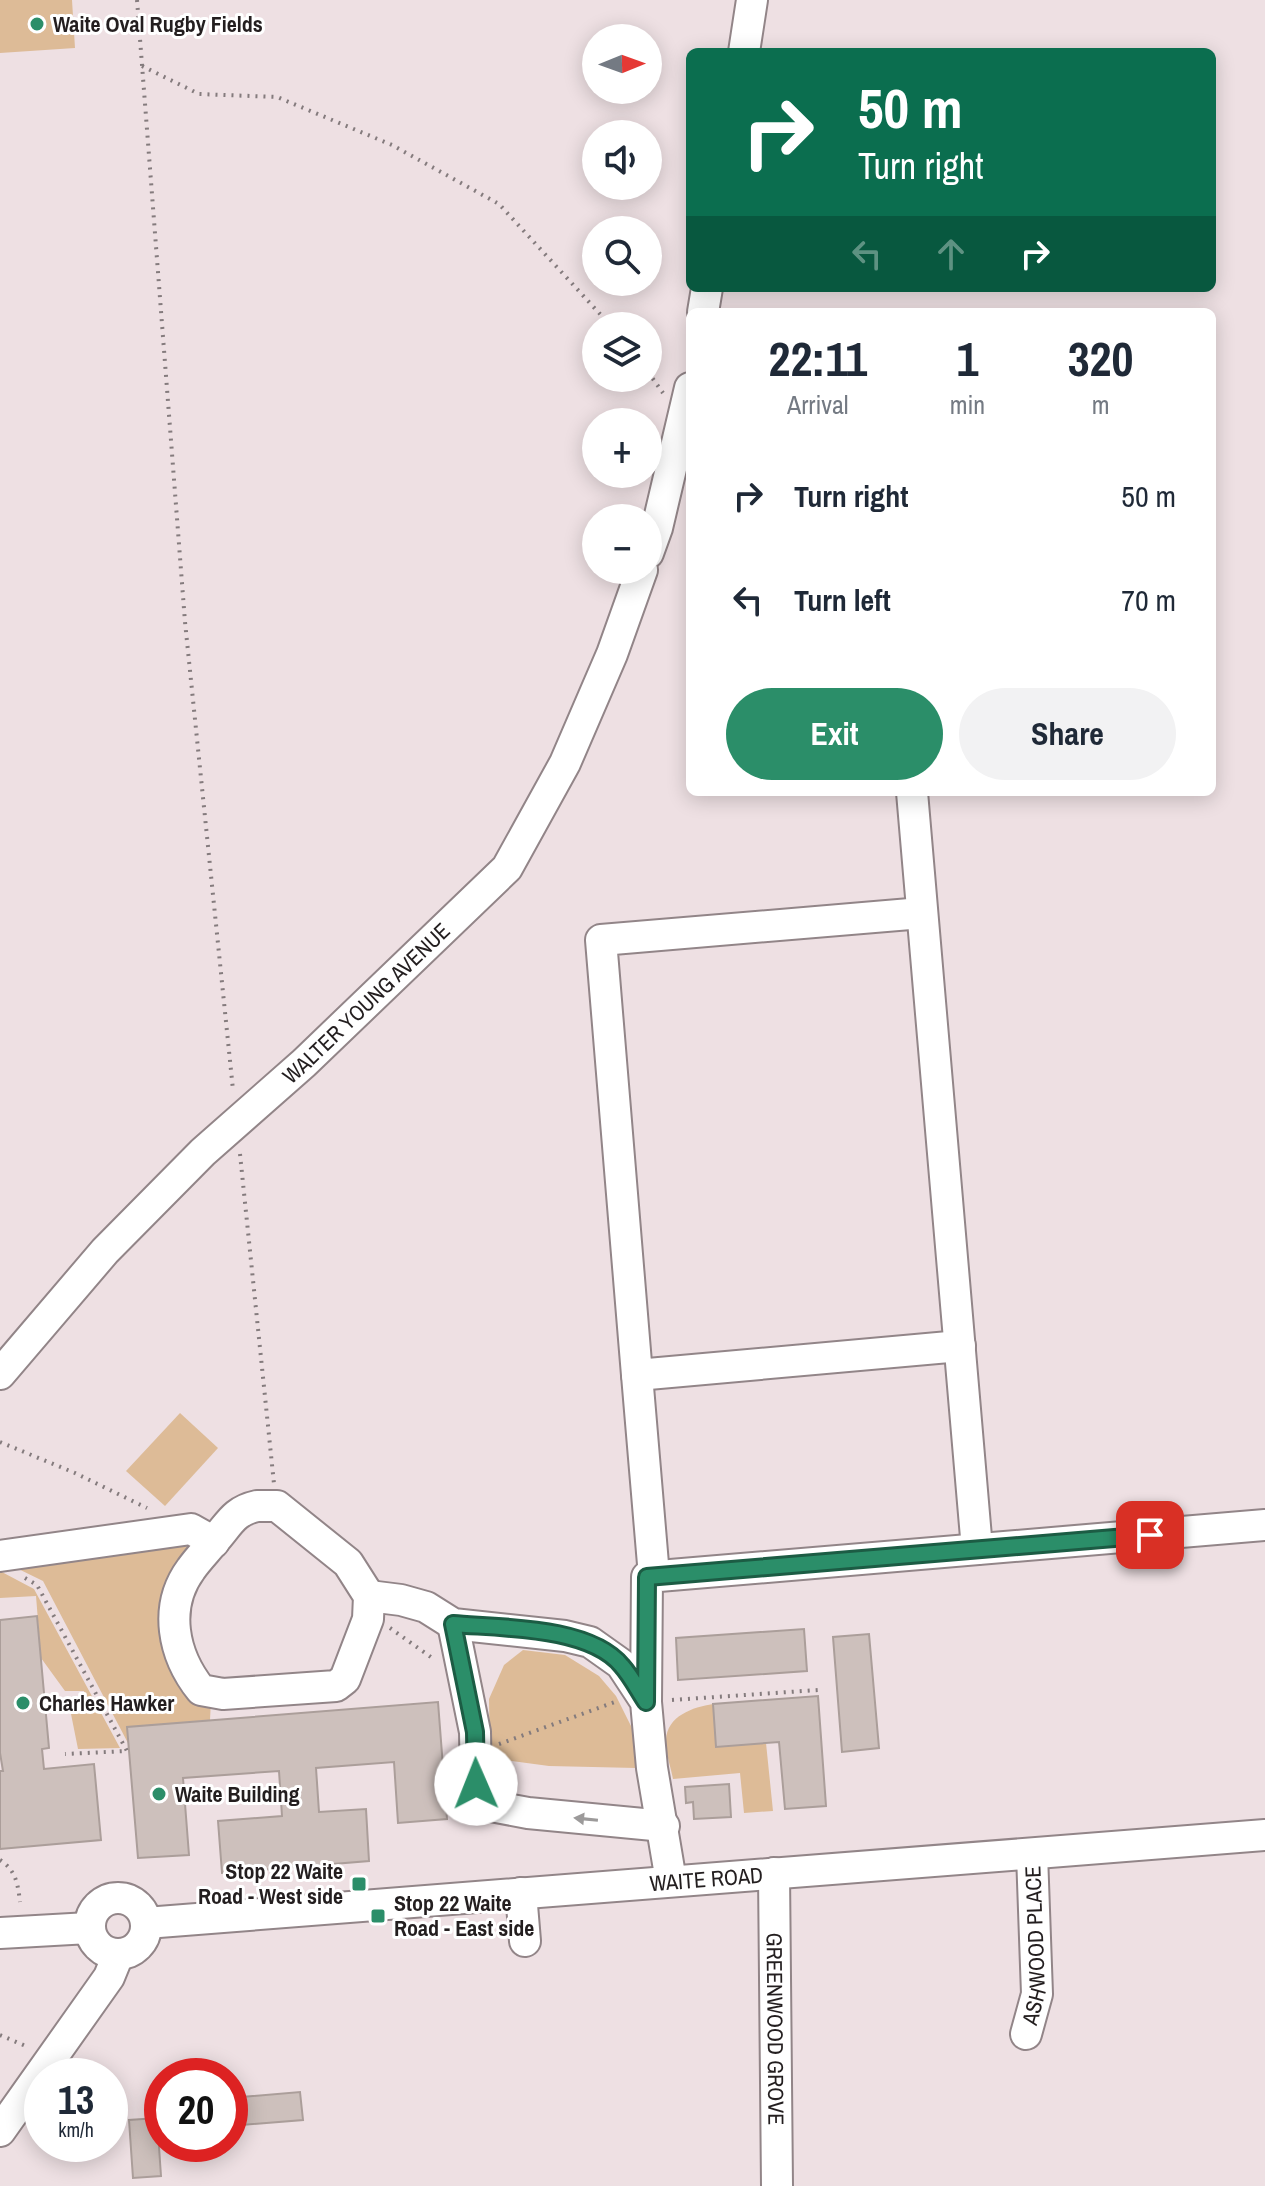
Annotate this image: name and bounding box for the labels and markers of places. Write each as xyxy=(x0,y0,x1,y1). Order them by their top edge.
place label: Waite Oval Rugby Fields xyxy=(53,9,263,39)
marker: Waite Oval Rugby Fields xyxy=(28,15,46,33)
pin xyxy=(1116,1501,1184,1569)
place label: Charles Hawker xyxy=(39,1688,174,1718)
marker: Charles Hawker xyxy=(14,1694,32,1712)
place label: Waite Building xyxy=(175,1779,300,1809)
marker: Waite Building xyxy=(150,1785,168,1803)
place label: Stop 22 Waite Road - West side xyxy=(198,1856,343,1911)
marker: Stop 22 Waite Road - West side xyxy=(350,1875,368,1893)
place label: Stop 22 Waite Road - East side xyxy=(394,1888,534,1943)
marker: Stop 22 Waite Road - East side xyxy=(369,1907,387,1925)

